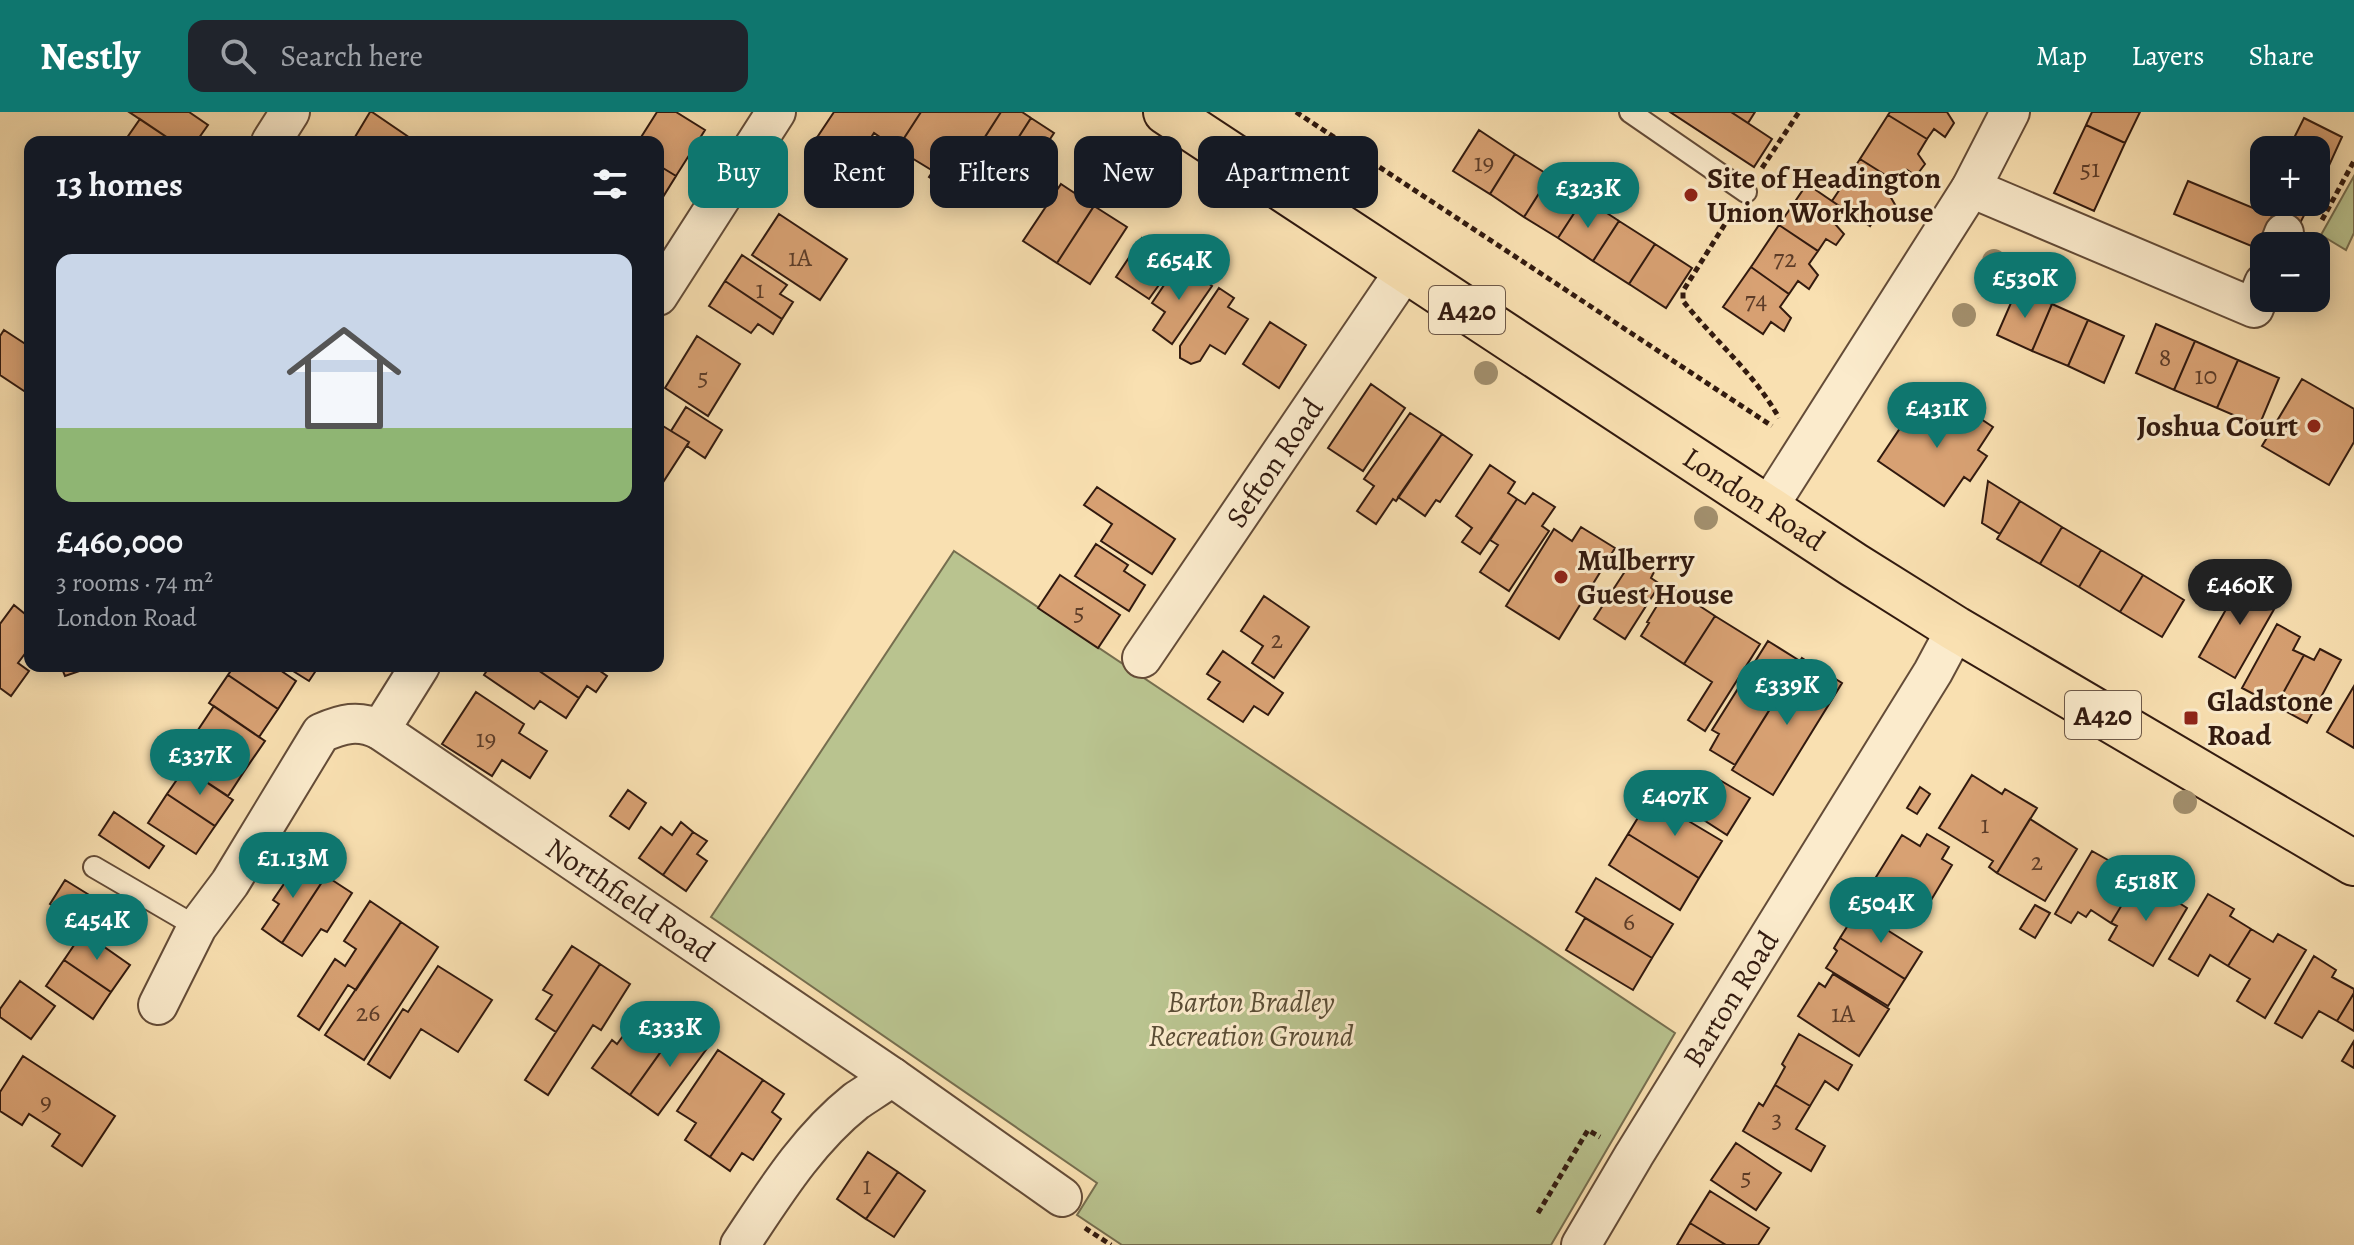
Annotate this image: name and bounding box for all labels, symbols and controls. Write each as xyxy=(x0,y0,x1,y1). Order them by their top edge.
search box xyxy=(188,20,748,92)
text: Nestly xyxy=(40,30,140,82)
icon: search xyxy=(216,34,260,78)
text: Search here xyxy=(280,36,423,76)
text: Map xyxy=(2036,37,2087,75)
text: Layers xyxy=(2131,37,2204,75)
text: Share xyxy=(2248,37,2314,75)
chip: Buy xyxy=(688,136,788,208)
chip: Rent xyxy=(804,136,914,208)
chip: Filters xyxy=(930,136,1058,208)
chip: New xyxy=(1074,136,1182,208)
chip: Apartment xyxy=(1198,136,1378,208)
map controls xyxy=(2250,136,2330,312)
button: + xyxy=(2250,136,2330,216)
house number: 19 xyxy=(1474,145,1494,180)
house number: 51 xyxy=(2080,151,2100,186)
place label: Site of Headington Union Workhouse xyxy=(1707,158,1941,232)
text: 13 homes xyxy=(56,161,183,208)
icon: filters xyxy=(588,162,632,206)
pin: £323K xyxy=(1532,162,1644,230)
text: £323K xyxy=(1555,170,1621,205)
marker: Site of Headington Union Workhouse xyxy=(1682,186,1700,204)
button: − xyxy=(2250,232,2330,312)
pin: £654K xyxy=(1123,234,1235,302)
house number: 1A xyxy=(788,240,813,275)
house number: 72 xyxy=(1773,241,1797,276)
text: £654K xyxy=(1146,242,1212,277)
pin: £530K xyxy=(1969,252,2081,320)
text: £530K xyxy=(1992,260,2058,295)
house number: 1 xyxy=(756,272,765,307)
house number: 74 xyxy=(1745,283,1768,318)
road number: A420 xyxy=(1429,286,1505,334)
icon: home xyxy=(272,306,416,450)
house number: 8 xyxy=(2159,340,2171,375)
house number: 10 xyxy=(2195,358,2217,393)
house number: 5 xyxy=(697,359,709,394)
pin: £431K xyxy=(1881,382,1993,450)
street label: Sefton Road xyxy=(1216,389,1333,535)
text: £431K xyxy=(1905,390,1969,425)
place label: Joshua Court xyxy=(2137,406,2298,446)
marker: Joshua Court xyxy=(2305,417,2323,435)
street label: London Road xyxy=(1675,438,1834,561)
text: £460,000 xyxy=(56,518,183,565)
place label: Mulberry Guest House xyxy=(1577,540,1734,614)
pin: £460K xyxy=(2184,559,2296,627)
text: 3 rooms · 74 m² xyxy=(56,565,213,600)
text: £460K xyxy=(2206,567,2274,602)
marker: Mulberry Guest House xyxy=(1552,568,1570,586)
house number: 5 xyxy=(1073,594,1085,629)
text: London Road xyxy=(56,600,197,635)
house number: 2 xyxy=(1271,622,1283,657)
pin: £339K xyxy=(1731,659,1843,727)
text: £339K xyxy=(1755,667,1819,702)
place label: Gladstone Road xyxy=(2207,681,2333,755)
road number: A420 xyxy=(2065,691,2141,739)
marker: Gladstone Road xyxy=(2182,709,2200,727)
house number: 19 xyxy=(476,721,496,756)
pin: £337K xyxy=(144,729,256,797)
text: £337K xyxy=(168,737,232,772)
pin: £407K xyxy=(1619,770,1731,838)
text: £407K xyxy=(1642,778,1708,813)
house number: 1 xyxy=(1981,807,1990,842)
street label: Northfield Road xyxy=(538,828,724,972)
pin: £1.13M xyxy=(228,832,358,900)
text: £1.13M xyxy=(257,840,329,875)
house number: 2 xyxy=(2031,844,2043,879)
pin: £518K xyxy=(2090,855,2202,923)
text: £518K xyxy=(2114,863,2178,898)
pin: £504K xyxy=(1825,877,1937,945)
text: £504K xyxy=(1848,885,1914,920)
pin: £454K xyxy=(41,894,153,962)
text: £454K xyxy=(64,902,130,937)
house number: 6 xyxy=(1623,904,1635,939)
street label: Barton Road xyxy=(1673,923,1788,1075)
park label: Barton Bradley Recreation Ground xyxy=(1148,982,1354,1056)
house number: 26 xyxy=(356,995,380,1030)
house number: 1A xyxy=(1831,996,1856,1031)
pin: £333K xyxy=(614,1001,726,1069)
text: £333K xyxy=(638,1009,702,1044)
house number: 9 xyxy=(40,1084,52,1119)
house number: 3 xyxy=(1772,1101,1782,1136)
house number: 5 xyxy=(1740,1159,1752,1194)
house number: 1 xyxy=(863,1168,872,1203)

